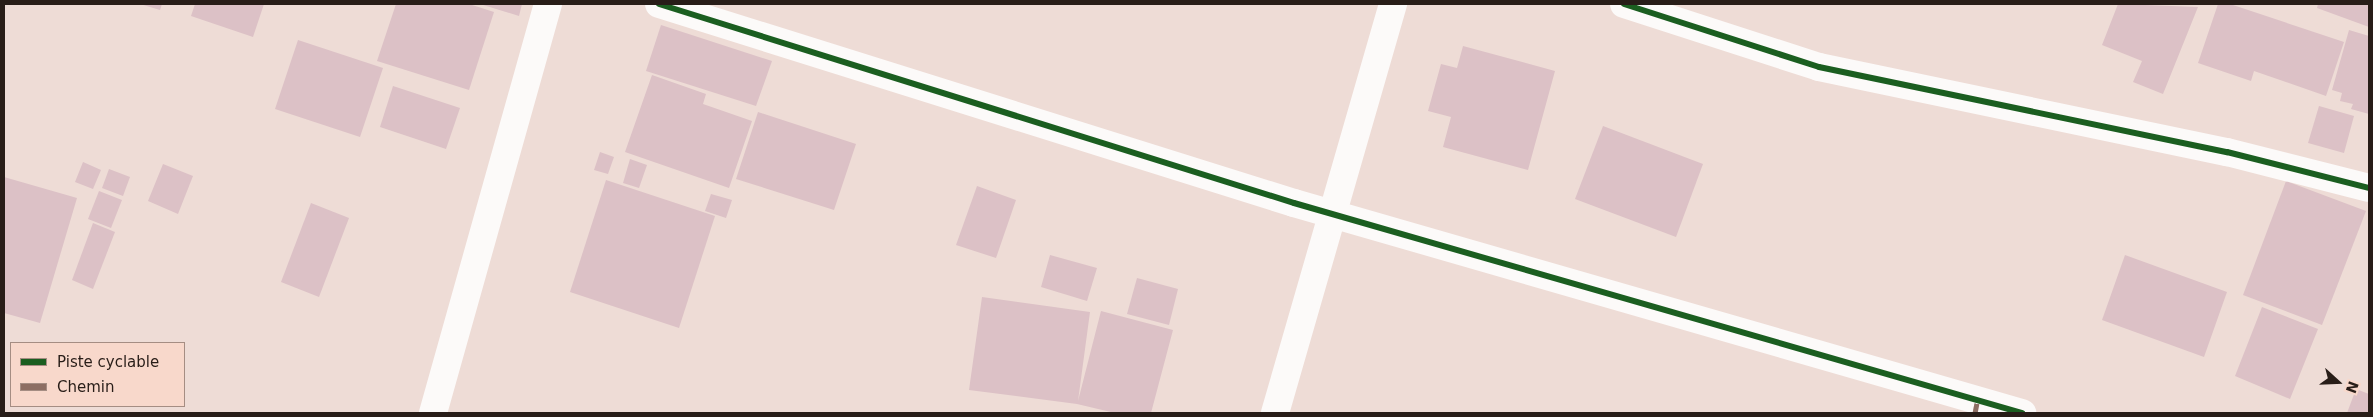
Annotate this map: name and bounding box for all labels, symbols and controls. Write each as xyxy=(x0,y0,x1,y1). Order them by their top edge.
legend xyxy=(10,342,185,407)
text: Piste cyclable xyxy=(57,353,159,371)
north arrow xyxy=(2313,357,2363,407)
text: Chemin xyxy=(57,378,115,396)
text: N xyxy=(2343,379,2362,395)

